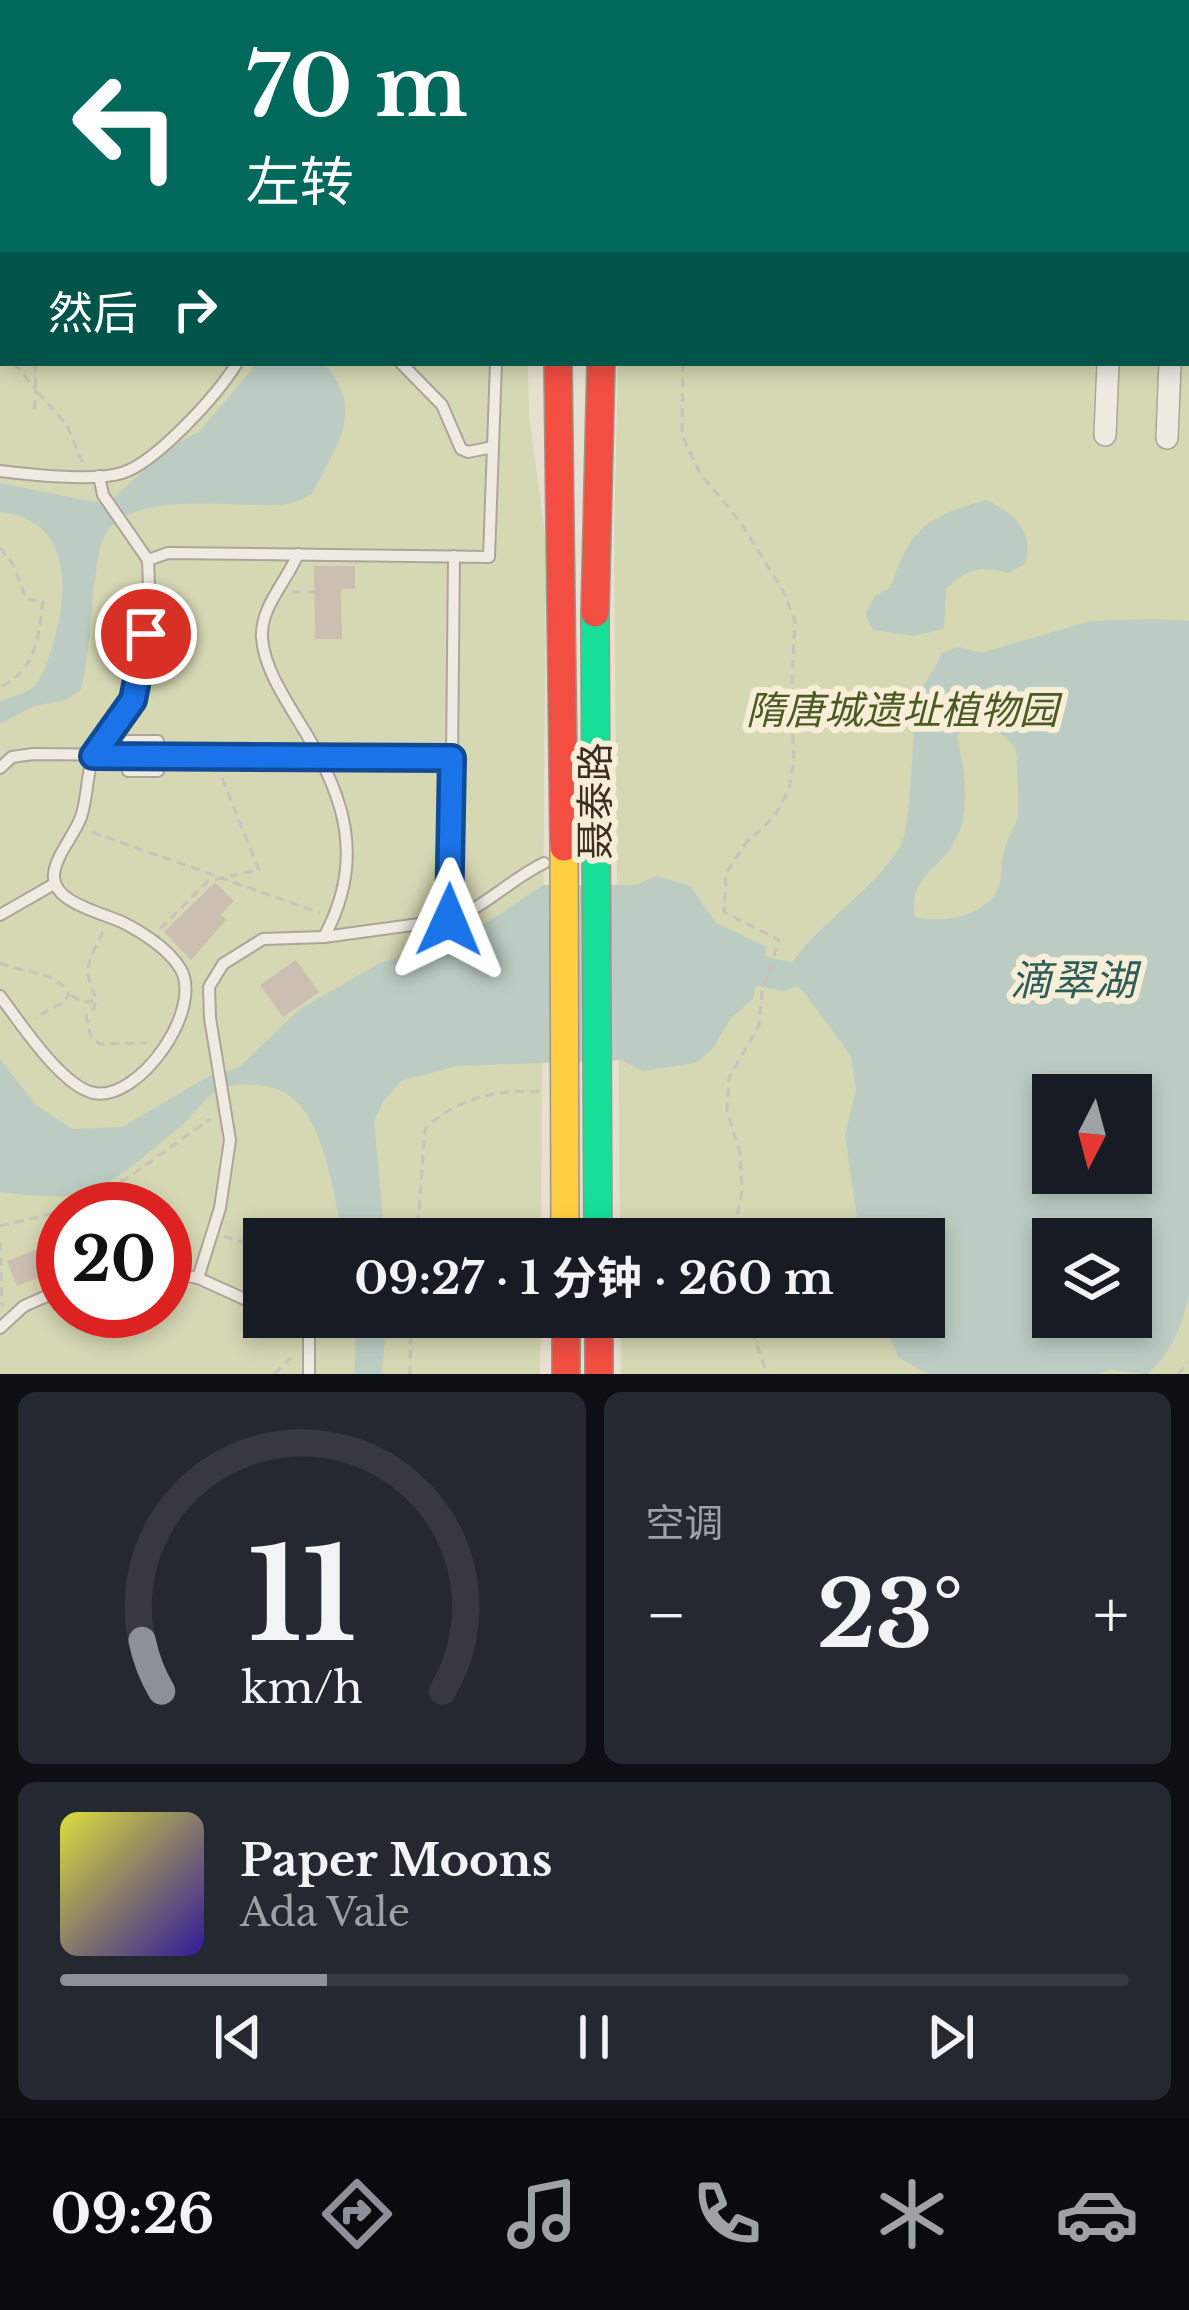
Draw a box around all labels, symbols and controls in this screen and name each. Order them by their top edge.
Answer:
text: 70 m [246,35,468,139]
icon: left [48,48,204,204]
text: 左转 [246,149,354,216]
icon: right [162,276,228,342]
text: 然后 [48,285,138,341]
pin [95,583,197,685]
icon: arrive [113,601,179,667]
park label: 隋唐城遗址植物园 [746,686,1063,735]
street label: 聂泰路 [571,742,620,860]
position arrow [386,857,512,983]
water label: 滴翠湖 [1010,954,1142,1006]
north arrow [1032,1074,1152,1194]
map controls [1032,1074,1152,1338]
speed limit sign: 20 [36,1182,192,1338]
button: layers [1032,1218,1152,1338]
text: 09:27 · 1 分钟 · 260 m [354,1250,834,1306]
text: 空调 [646,1499,724,1548]
text: 11 [247,1519,356,1674]
text: 23° [817,1560,963,1671]
text: − [646,1574,687,1656]
text: + [1093,1574,1129,1656]
text: km/h [241,1661,363,1715]
text: Paper Moons [240,1832,552,1888]
text: Ada Vale [240,1888,410,1937]
icon: previous [205,2004,271,2070]
icon: pause [561,2004,627,2070]
icon: next [918,2004,984,2070]
icon: directions [315,2172,399,2256]
icon: music [500,2172,584,2256]
icon: phone [685,2172,769,2256]
icon: climate [870,2172,954,2256]
icon: car [1055,2172,1139,2256]
text: 09:26 [50,2181,214,2248]

